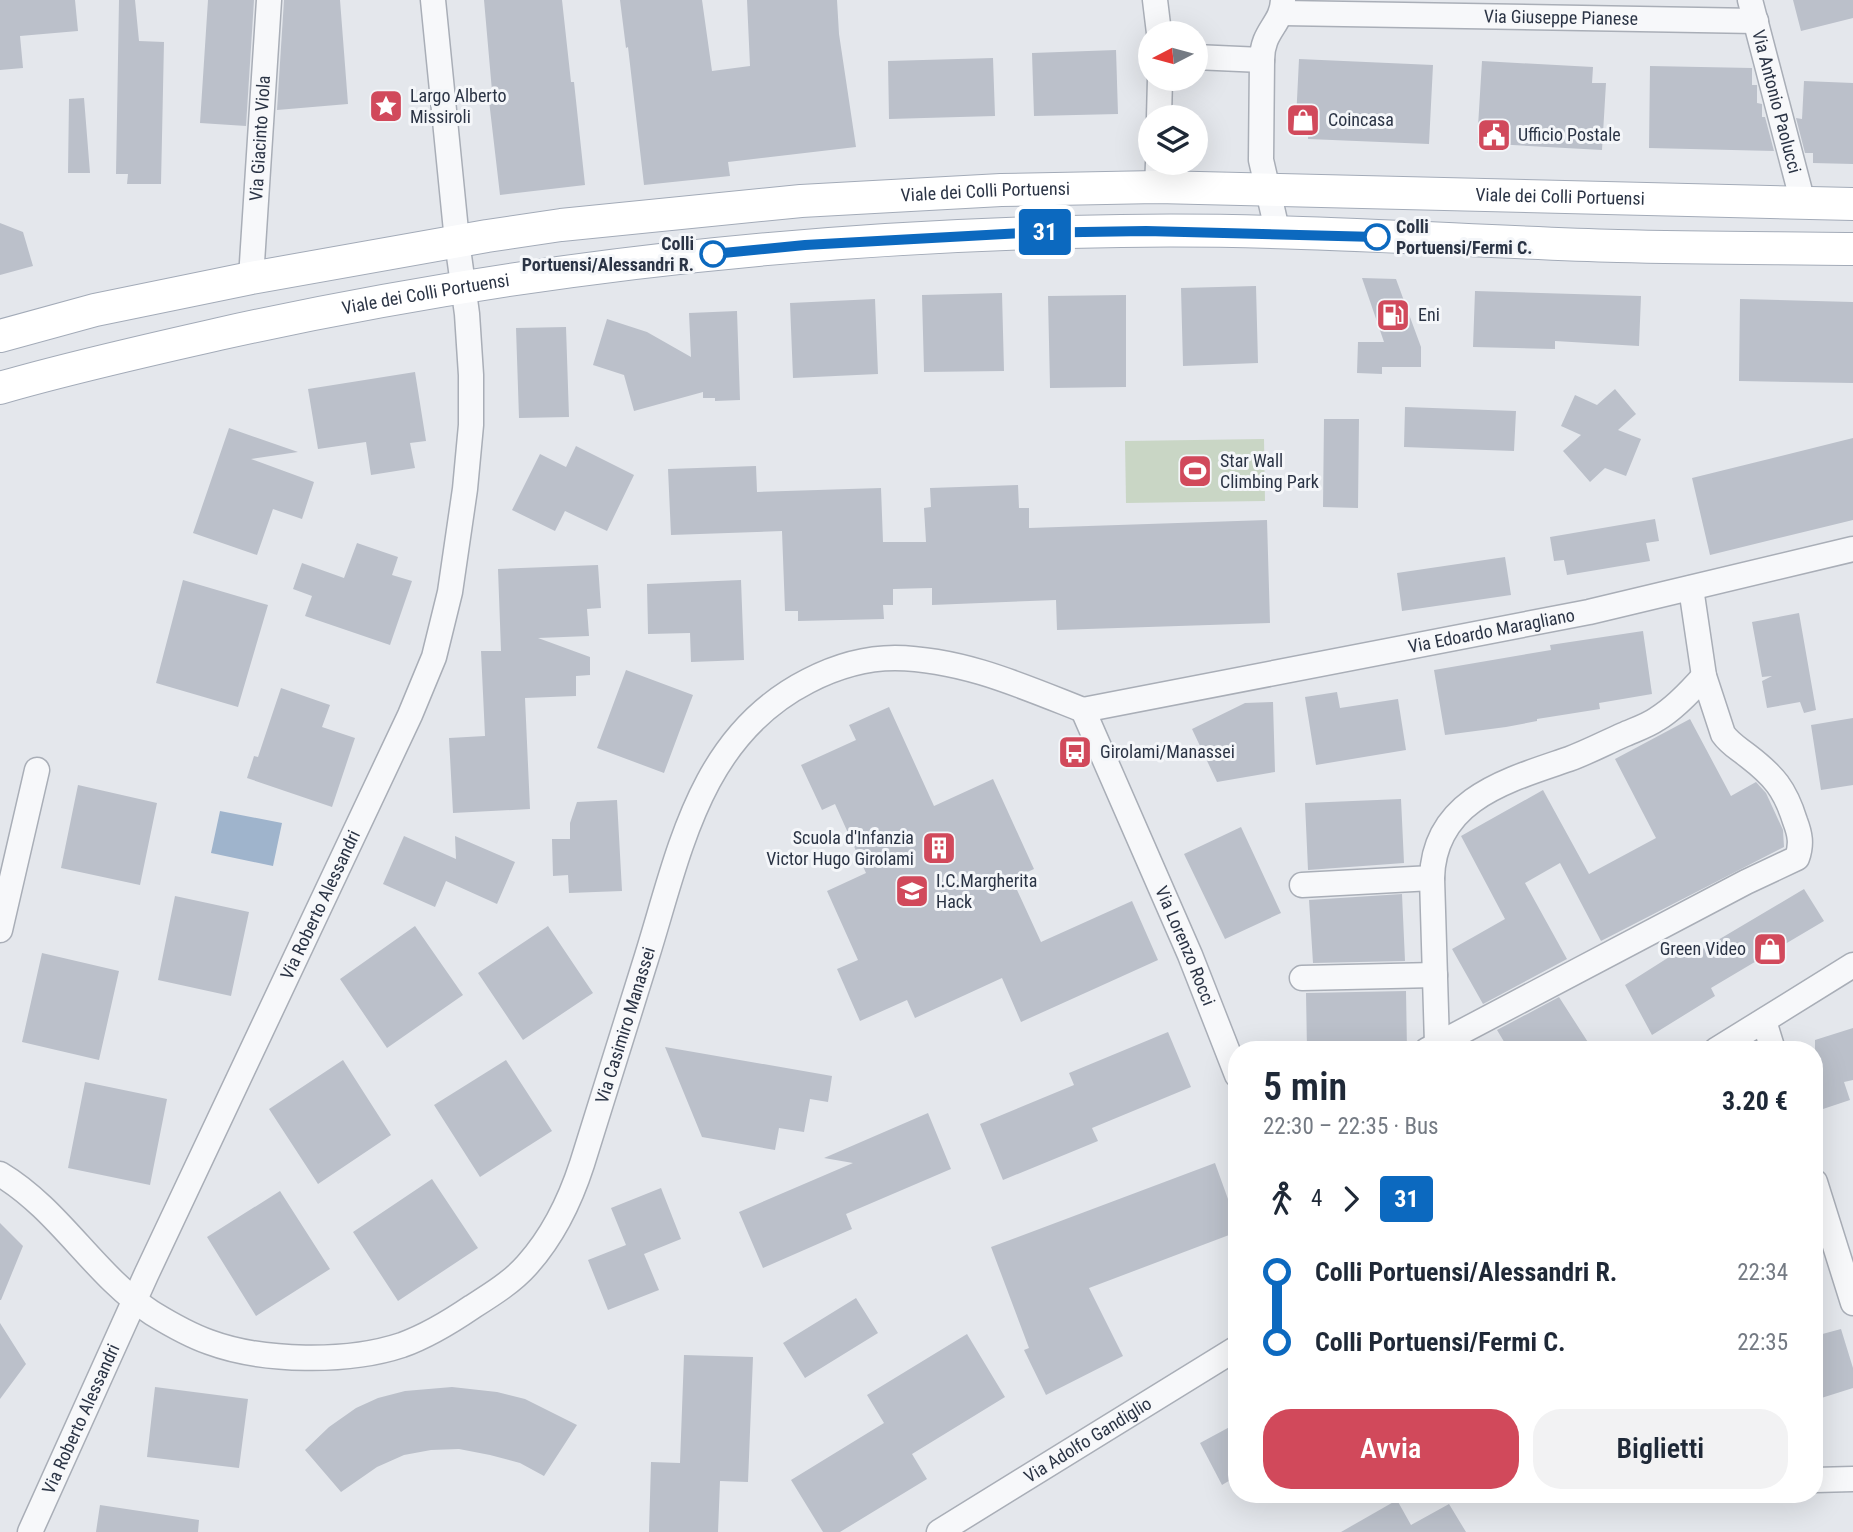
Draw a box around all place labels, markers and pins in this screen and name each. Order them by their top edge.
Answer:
place label: Largo Alberto Missiroli [410,85,506,127]
place icon: Largo Alberto Missiroli [367,87,405,125]
shop icon: Coincasa [1284,101,1322,139]
place label: Coincasa [1328,109,1394,130]
public building icon: Ufficio Postale [1475,116,1513,154]
place label: Ufficio Postale [1518,124,1621,145]
place label: Colli Portuensi/Fermi C. [1396,216,1532,258]
marker: Colli Portuensi/Fermi C. [1364,224,1390,250]
place label: Colli Portuensi/Alessandri R. [522,233,694,275]
marker: Colli Portuensi/Alessandri R. [700,241,726,267]
fuel station icon: Eni [1374,296,1412,334]
place label: Eni [1418,304,1440,325]
place label: Star Wall Climbing Park [1220,450,1319,492]
sports icon: Star Wall Climbing Park [1176,452,1214,490]
bus stop icon: Girolami/Manassei [1056,733,1094,771]
place label: Girolami/Manassei [1100,741,1235,762]
place label: Scuola d'Infanzia Victor Hugo Girolami [766,827,914,869]
building icon: Scuola d'Infanzia Victor Hugo Girolami [920,829,958,867]
place label: I.C.Margherita Hack [936,870,1037,912]
school or university icon: I.C.Margherita Hack [893,872,931,910]
shop icon: Green Video [1751,930,1789,968]
place label: Green Video [1660,938,1746,959]

